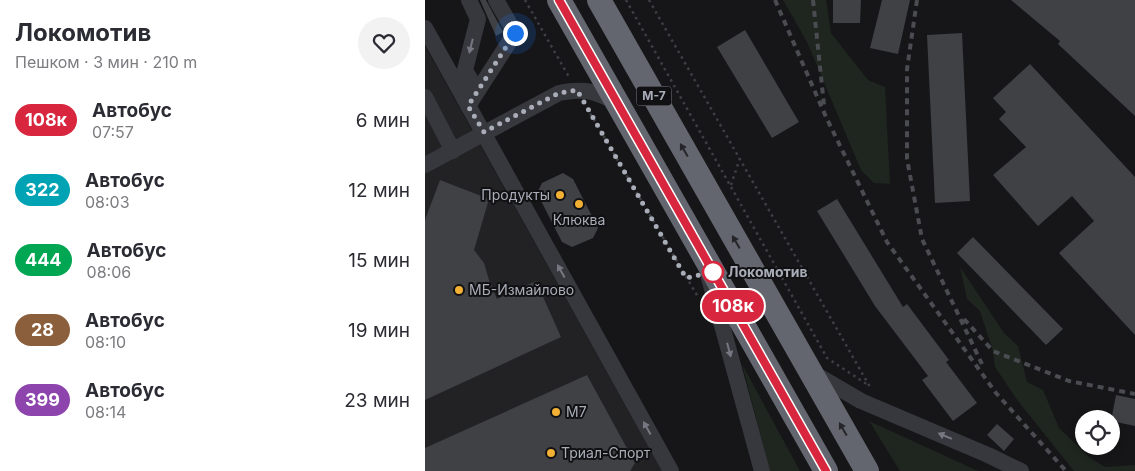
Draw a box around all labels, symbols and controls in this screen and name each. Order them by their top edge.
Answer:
button: heart [358,17,410,69]
text: Локомотив [15,18,151,47]
your location [503,21,528,46]
one-way arrow [467,38,475,53]
text: Пешком · 3 мин · 210 m [15,52,197,72]
road number: М-7 [637,86,671,105]
text: Автобус [92,99,172,122]
text: 108к [25,109,67,130]
text: 6 мин [356,109,410,132]
text: 07:57 [92,122,134,142]
one-way arrow [680,143,689,156]
text: Автобус [85,169,165,192]
text: 322 [25,179,60,200]
text: 12 мин [348,179,410,202]
place label: Продукты [481,186,550,203]
marker: Продукты [554,189,566,201]
text: 08:03 [85,192,130,212]
marker: Клюква [573,198,585,210]
place label: Клюква [553,211,605,228]
one-way arrow [732,235,741,248]
text: Автобус [87,239,166,262]
text: 444 [25,249,62,270]
text: 15 мин [348,249,410,272]
marker: Локомотив [702,261,724,283]
text: 08:06 [87,262,131,282]
place label: Локомотив [728,263,808,280]
one-way arrow [556,264,565,277]
place label: МБ-Измайлово [469,281,574,298]
marker: МБ-Измайлово [453,284,465,296]
line badge: 108к [698,290,768,322]
text: 108к [712,295,754,316]
text: Автобус [85,309,165,332]
text: 28 [31,319,54,340]
text: 19 мин [348,319,410,342]
text: 08:10 [85,332,126,352]
one-way arrow [725,342,733,357]
text: Автобус [85,379,165,402]
text: 399 [25,389,60,410]
text: 23 мин [344,389,410,412]
text: 08:14 [85,402,126,422]
place label: М7 [566,403,587,420]
marker: М7 [550,406,562,418]
map controls [1075,410,1120,455]
button: locate [1075,410,1120,455]
one-way arrow [839,421,847,436]
one-way arrow [643,422,652,435]
one-way arrow [937,432,952,440]
place label: Триал-Спорт [561,444,651,461]
marker: Триал-Спорт [545,447,557,459]

